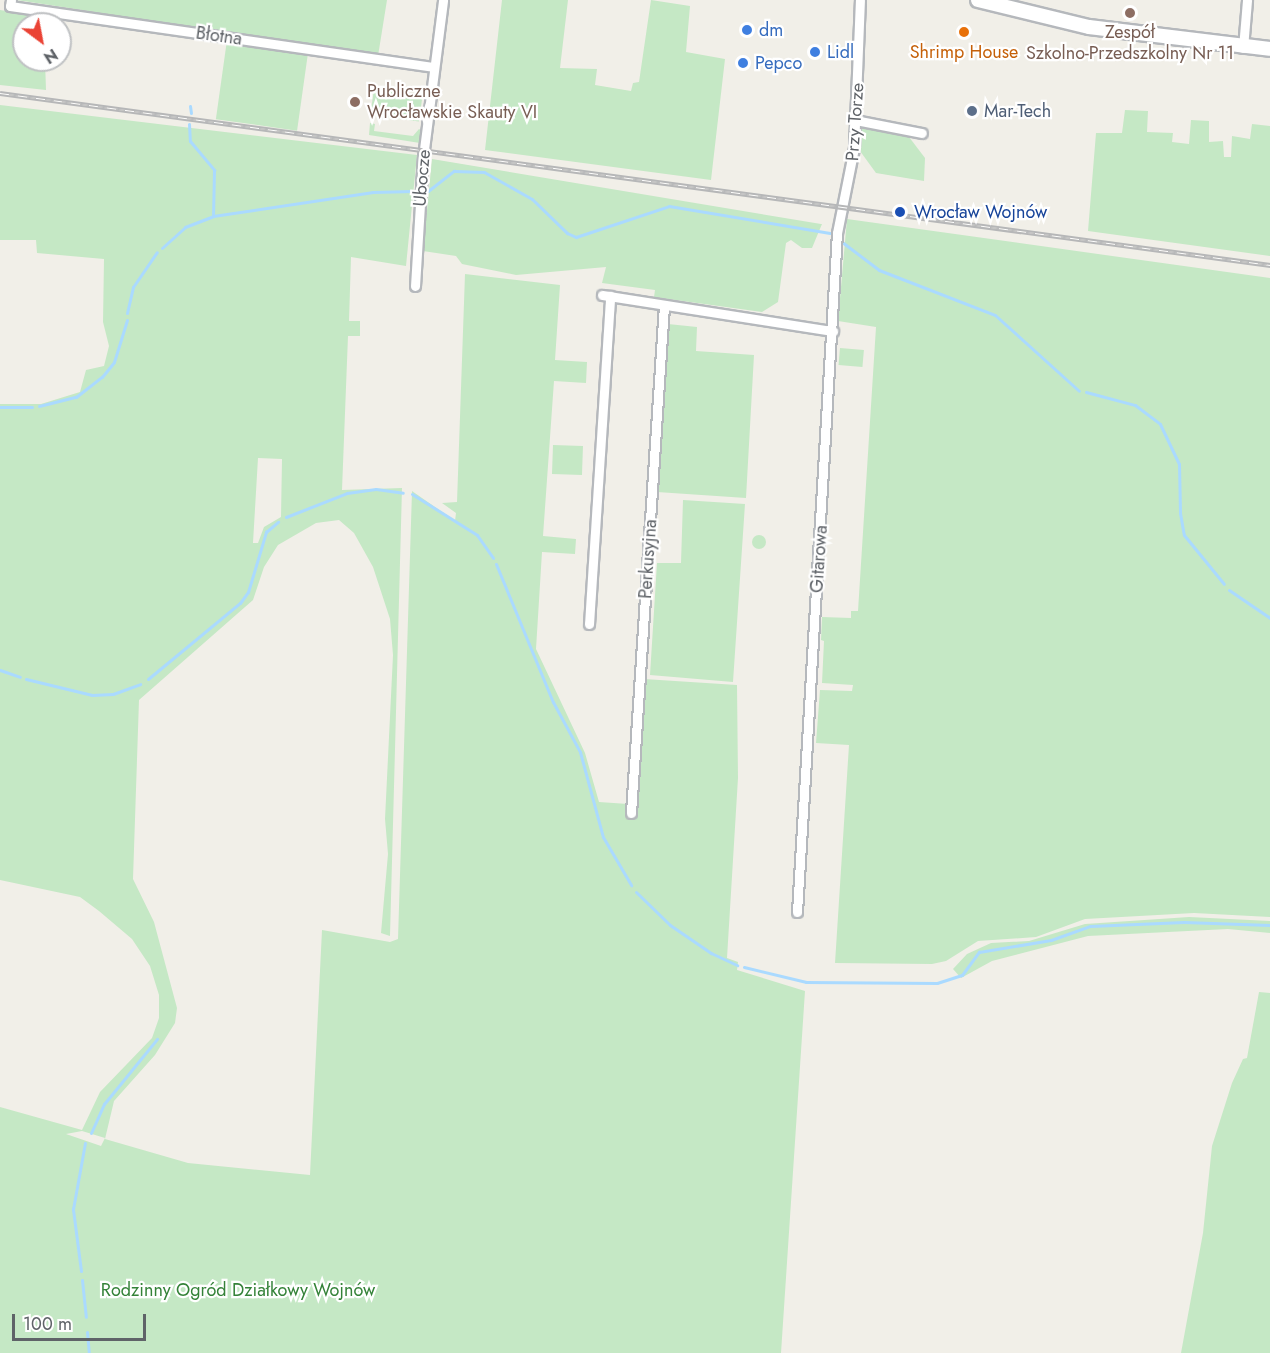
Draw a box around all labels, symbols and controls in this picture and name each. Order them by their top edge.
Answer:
marker: Zespół Szkolno-Przedszkolny Nr 11 [1123,6,1137,20]
north arrow [12,12,72,72]
place label: dm [759,19,783,41]
street label: Błotna [195,22,243,50]
place label: Zespół Szkolno-Przedszkolny Nr 11 [1026,22,1234,64]
marker: dm [740,23,754,37]
marker: Shrimp House [957,25,971,39]
place label: Lidl [827,41,854,63]
place label: Shrimp House [910,41,1018,63]
text: N [39,43,62,69]
marker: Lidl [808,45,822,59]
place label: Pepco [755,52,802,74]
marker: Pepco [736,56,750,70]
place label: Publiczne Wrocławskie Skauty VI [367,81,537,124]
street label: Przy Torze [841,82,869,162]
marker: Publiczne Wrocławskie Skauty VI [348,95,362,109]
place label: Mar-Tech [984,100,1051,122]
marker: Mar-Tech [965,104,979,118]
street label: Ubocze [409,149,435,207]
place label: Wrocław Wojnów [914,201,1047,223]
marker: Wrocław Wojnów [891,203,909,221]
street label: Perkusyjna [634,519,662,599]
street label: Gitarowa [806,524,832,594]
park label: Rodzinny Ogród Działkowy Wojnów [101,1279,375,1301]
scale bar [15,1302,148,1340]
text: 100 m [23,1311,72,1337]

